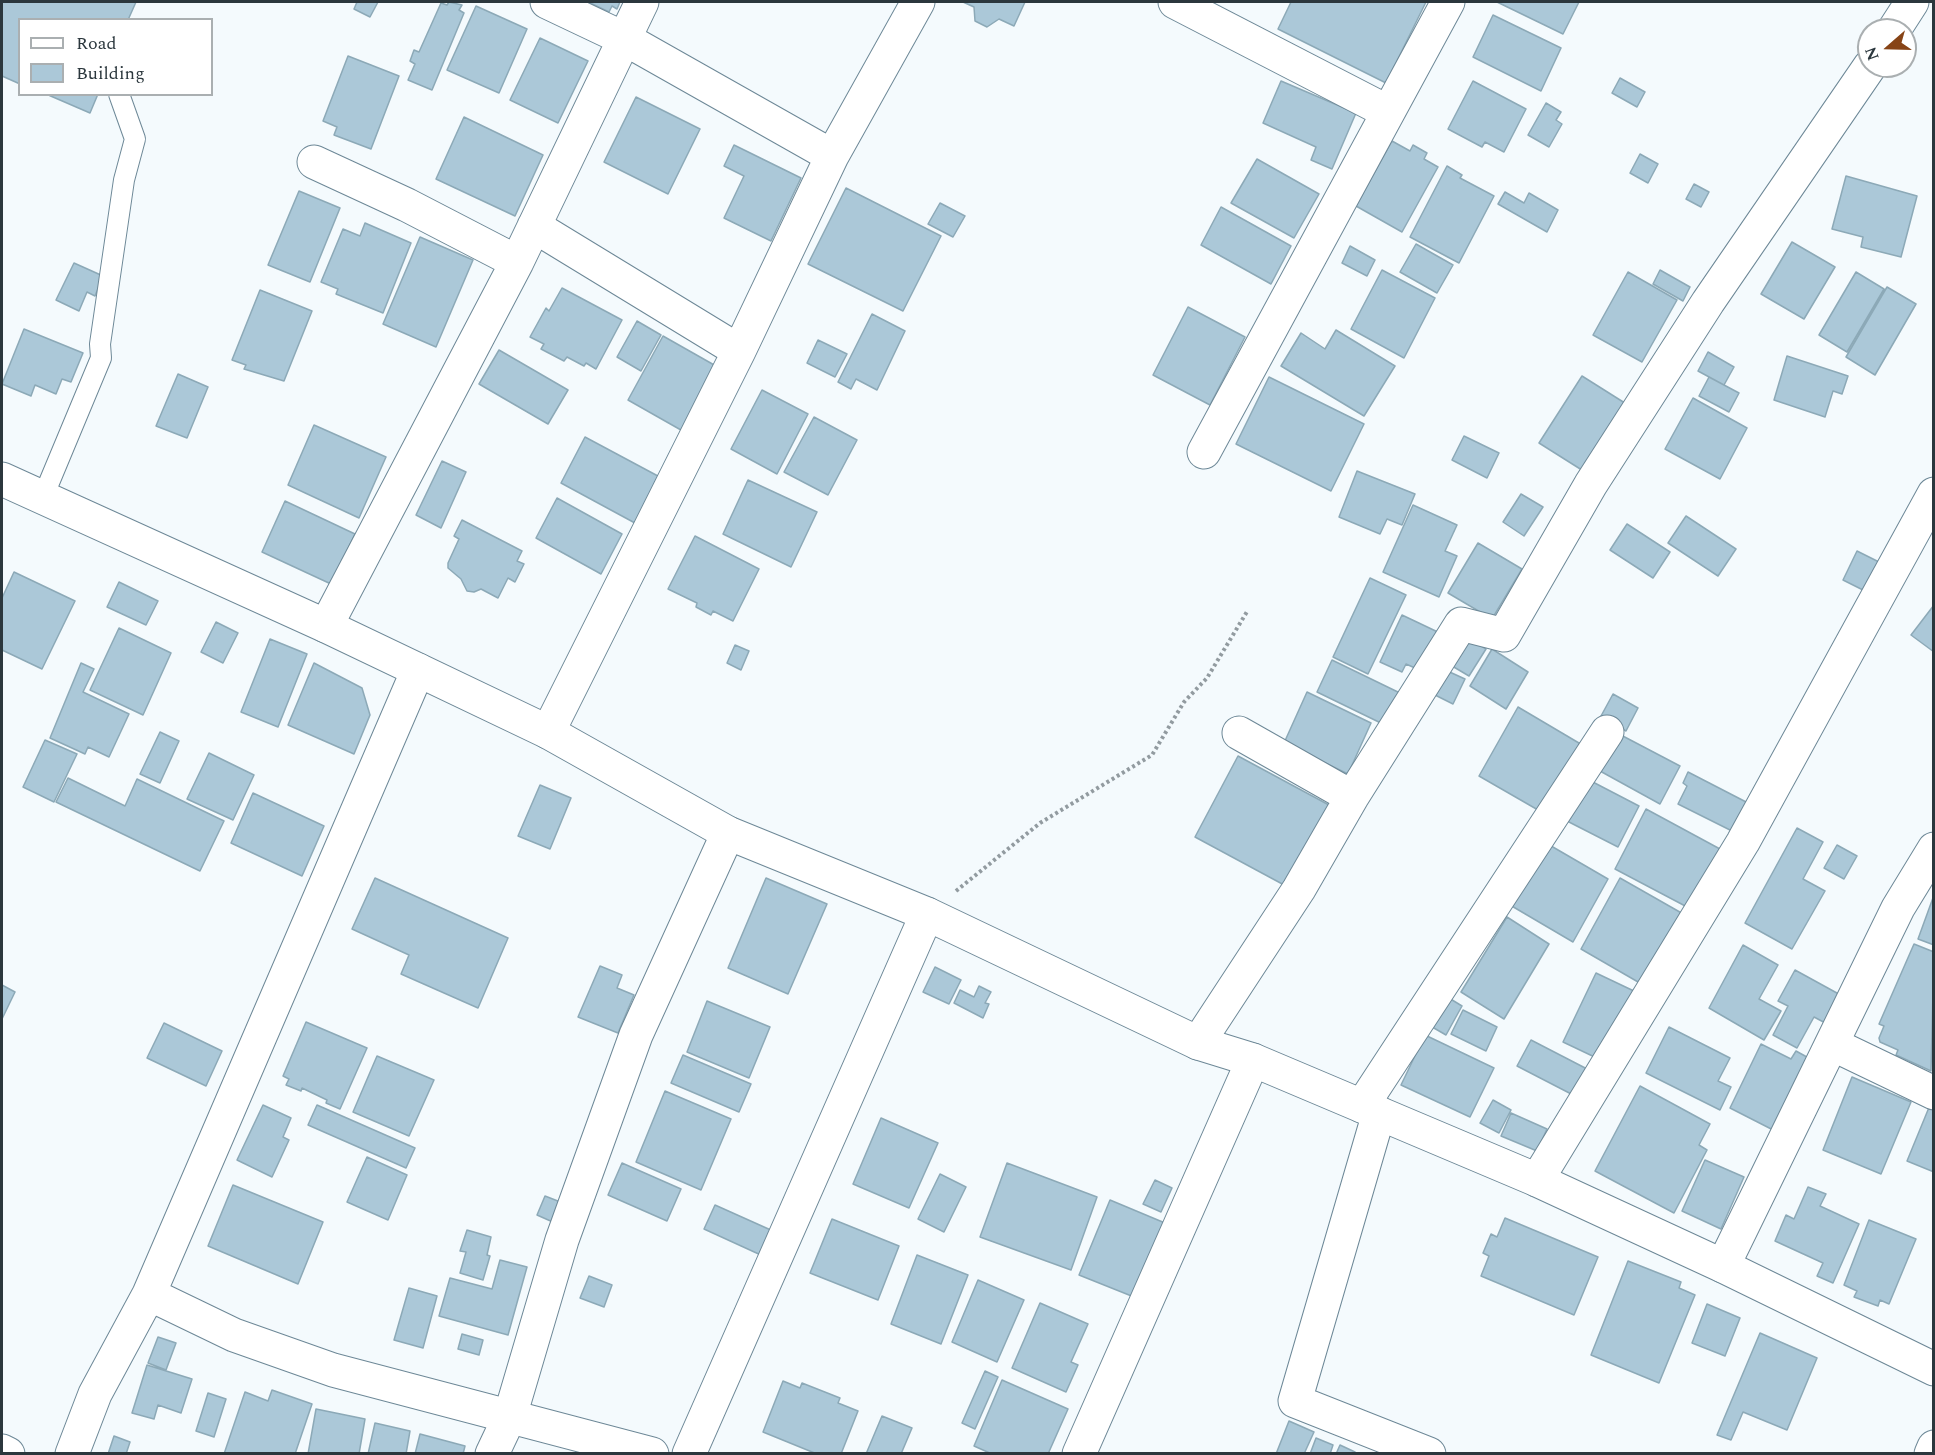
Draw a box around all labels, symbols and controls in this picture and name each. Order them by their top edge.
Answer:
legend [18,18,213,96]
north arrow [1857,18,1917,78]
text: Road [76,30,117,57]
text: N [1858,43,1885,64]
text: Building [76,60,145,87]

